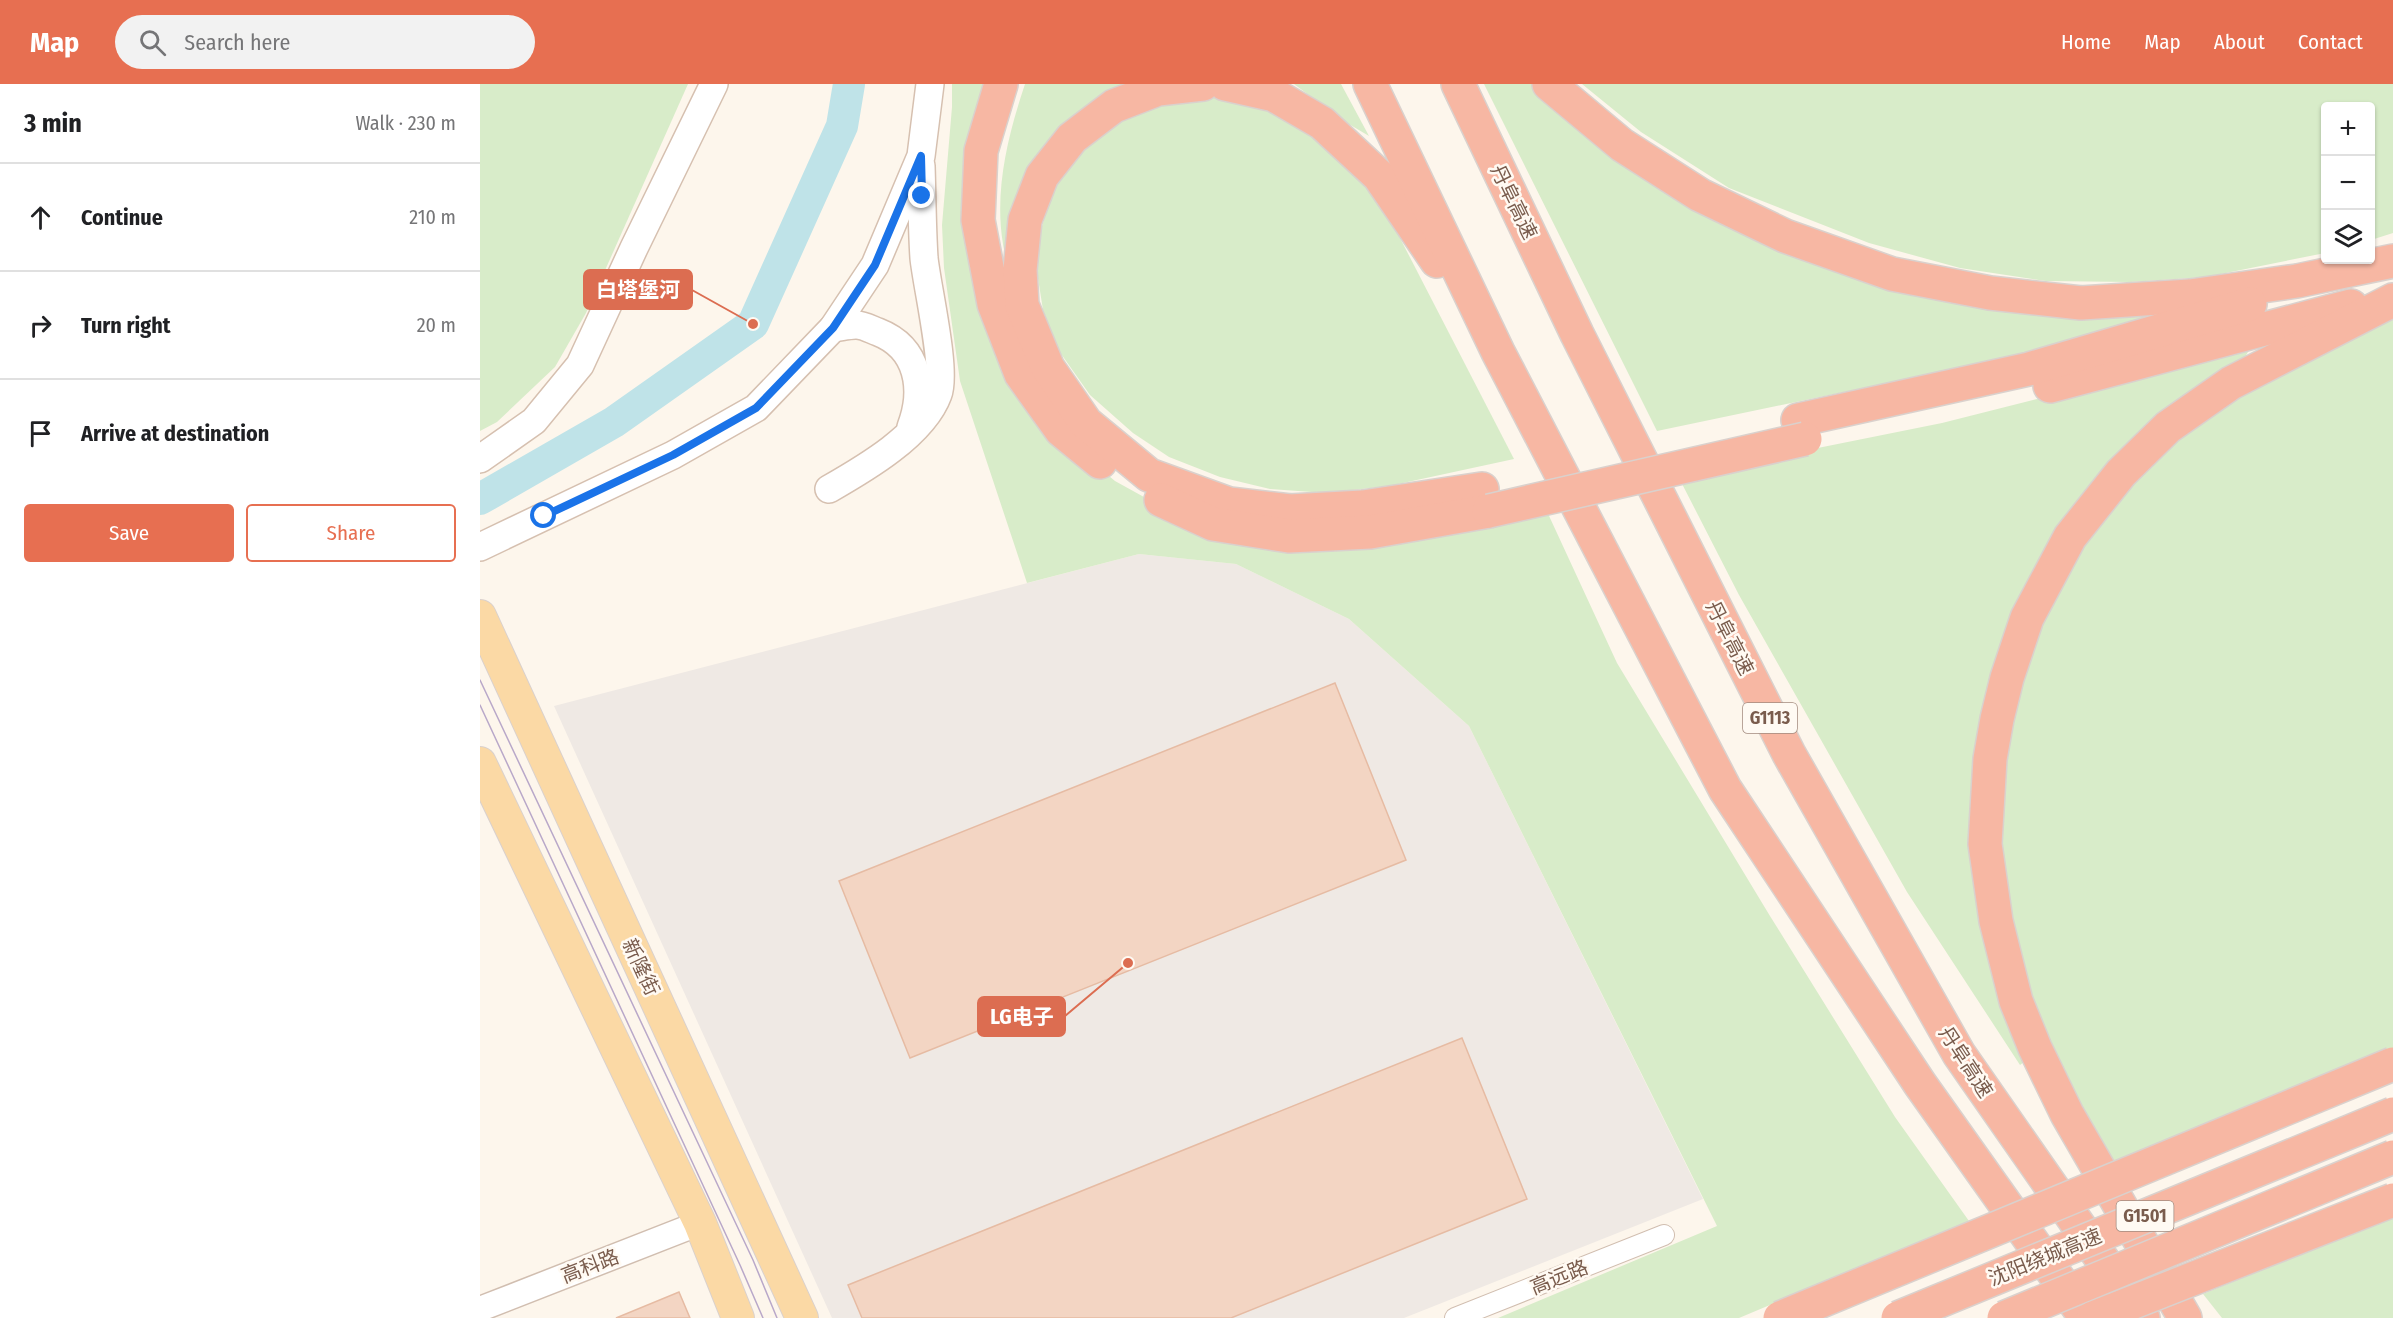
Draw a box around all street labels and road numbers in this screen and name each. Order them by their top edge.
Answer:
street label: 丹阜高速 [1486,161,1542,243]
street label: 丹阜高速 [1701,597,1759,679]
road number: G1113 [1743,703,1797,733]
street label: 新隆街 [617,935,665,999]
street label: 丹阜高速 [1934,1022,1998,1102]
road number: G1501 [2116,1201,2174,1231]
street label: 沈阳绕城高速 [1985,1223,2105,1291]
street label: 高科路 [558,1244,622,1288]
street label: 高远路 [1527,1255,1591,1299]

